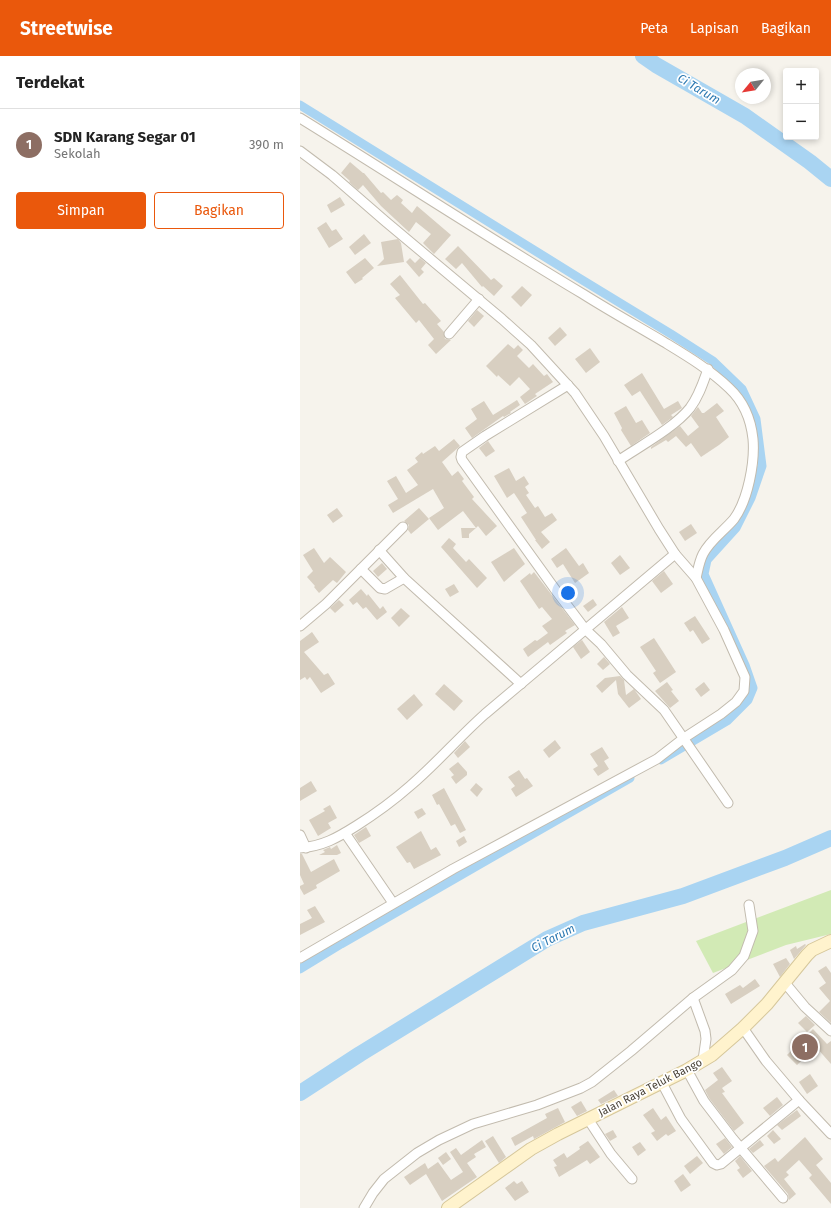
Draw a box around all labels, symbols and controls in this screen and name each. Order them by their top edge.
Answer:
text: Streetwise [20,17,113,40]
text: Peta [640,20,668,37]
text: Lapisan [690,20,739,37]
text: Bagikan [761,20,811,37]
north arrow [735,68,771,104]
map controls [783,68,819,140]
button: + [783,68,819,104]
water label: Ci Tarum [675,71,723,107]
text: Terdekat [16,72,85,93]
button: − [783,104,819,140]
text: SDN Karang Segar 01 [54,128,196,146]
text: 1 [26,137,32,152]
text: 390 m [249,137,284,152]
text: Sekolah [54,146,101,161]
button: Simpan [16,192,146,229]
button: Bagikan [154,192,284,229]
your location [558,583,578,603]
water label: Ci Tarum [529,921,577,955]
pin: 1 [792,1032,818,1062]
street label: Jalan Raya Teluk Bango [596,1056,704,1119]

